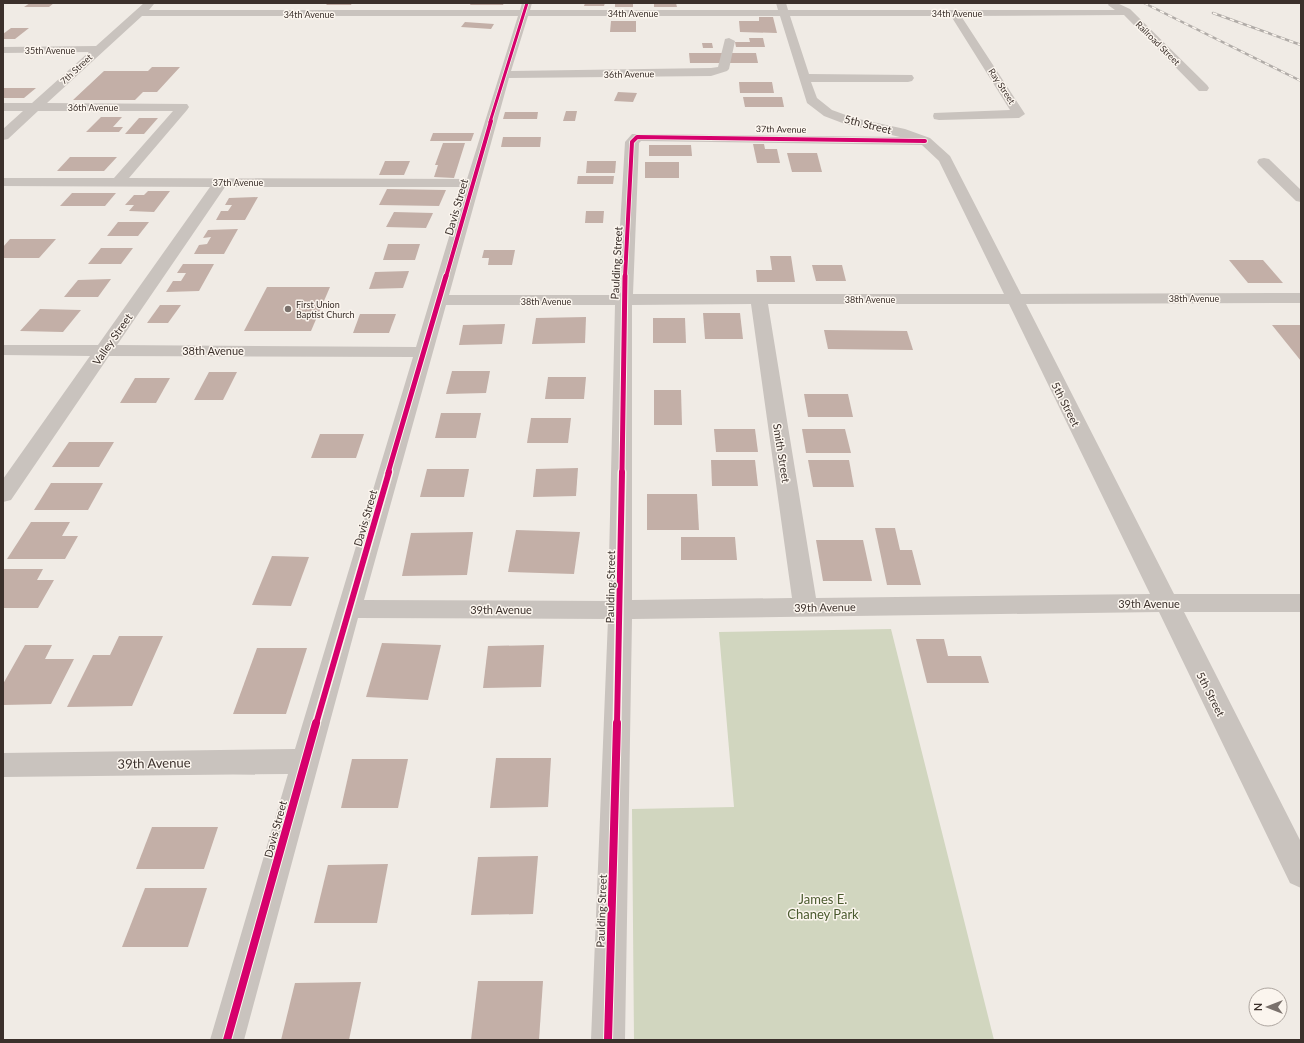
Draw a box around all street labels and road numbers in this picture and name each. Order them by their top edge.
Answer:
street label: 34th Avenue [608,8,658,19]
street label: 34th Avenue [932,8,982,19]
street label: 34th Avenue [284,9,334,20]
street label: Railroad Street [1134,19,1183,68]
street label: 35th Avenue [25,45,75,56]
street label: 7th Street [58,51,95,86]
street label: Ray Street [986,66,1018,107]
street label: 36th Avenue [604,68,655,80]
street label: 36th Avenue [68,102,118,113]
street label: 5th Street [843,112,893,136]
street label: 37th Avenue [756,123,807,135]
street label: 37th Avenue [213,177,263,188]
street label: Davis Street [442,177,470,237]
street label: Paulding Street [608,226,624,300]
street label: 38th Avenue [1169,293,1219,304]
street label: 38th Avenue [845,294,895,305]
street label: 38th Avenue [521,296,571,307]
street label: Valley Street [89,311,135,367]
street label: 38th Avenue [182,344,244,357]
street label: 5th Street [1049,380,1083,428]
street label: Smith Street [771,423,793,483]
street label: Davis Street [351,488,379,548]
street label: Paulding Street [603,550,617,624]
street label: 39th Avenue [1118,597,1180,610]
street label: 39th Avenue [794,600,856,614]
street label: 39th Avenue [470,603,532,616]
street label: 5th Street [1194,670,1228,718]
street label: 39th Avenue [117,754,191,772]
street label: Davis Street [261,799,289,859]
street label: Paulding Street [593,874,609,948]

